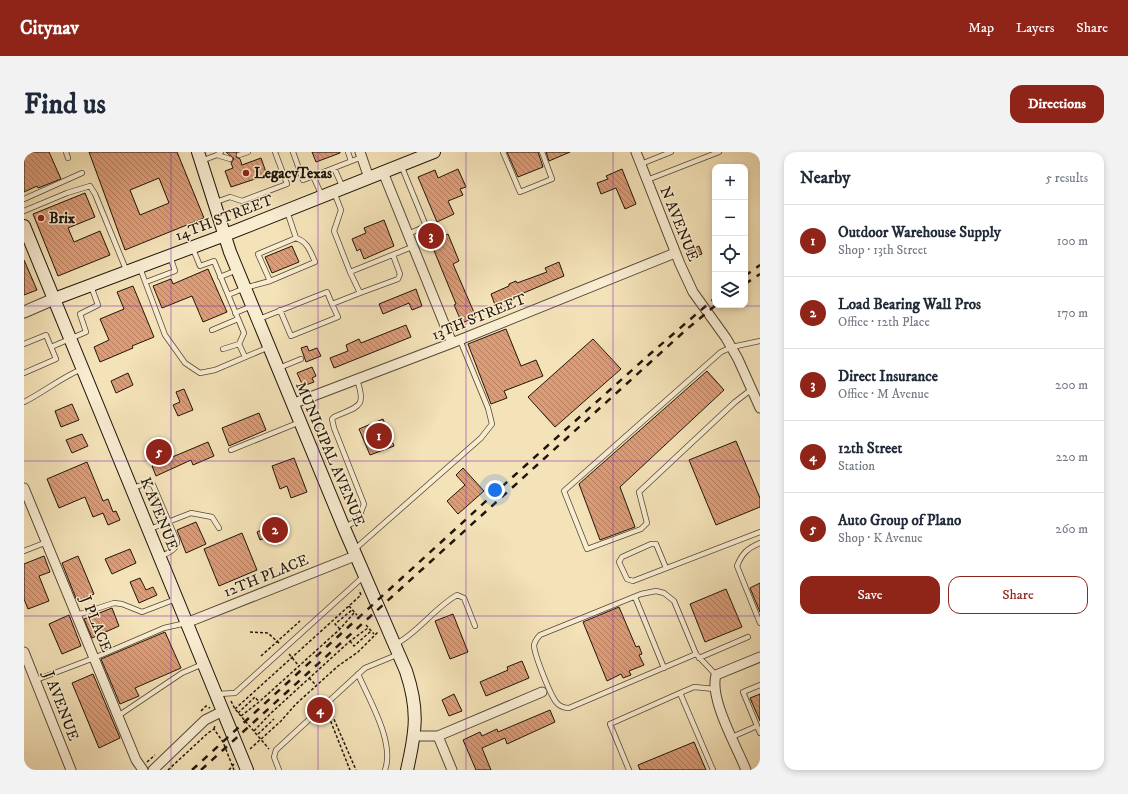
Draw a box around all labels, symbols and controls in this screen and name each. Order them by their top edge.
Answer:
text: Citynav [20,17,79,40]
text: Map [968,19,994,37]
text: Layers [1016,19,1054,37]
text: Share [1076,19,1108,37]
button: Directions [1010,85,1104,123]
text: Find us [24,87,106,122]
place label: LegacyTexas [254,164,332,183]
map controls [712,164,748,308]
button: + [712,164,748,200]
text: Nearby [800,167,850,189]
marker: LegacyTexas [241,168,251,178]
text: 5 results [1046,170,1088,186]
street label: N AVENUE [655,184,703,265]
street label: 14TH STREET [172,190,276,245]
button: − [712,200,748,236]
place label: Brix [49,209,76,228]
marker: Brix [36,213,46,223]
pin: 3 [418,221,444,251]
text: Outdoor Warehouse Supply [838,223,1001,242]
text: 1 [811,233,815,249]
text: 100 m [1057,233,1088,249]
button: locate [712,236,748,272]
text: Shop · 13th Street [838,242,927,258]
button: layers [712,272,748,308]
street label: 13TH STREET [429,289,530,345]
text: Load Bearing Wall Pros [838,295,981,314]
text: 2 [810,305,816,321]
text: 170 m [1057,305,1088,321]
text: Office · 12th Place [838,314,930,330]
text: Direct Insurance [838,367,938,386]
text: 3 [811,377,815,393]
text: 200 m [1055,377,1088,393]
street label: MUNICIPAL AVENUE [291,379,369,530]
text: Office · M Avenue [838,386,929,402]
pin: 1 [366,421,392,451]
pin: 5 [146,437,172,467]
text: 12th Street [838,439,902,458]
text: 4 [809,449,817,465]
text: 220 m [1056,449,1088,465]
text: Station [838,458,875,474]
street label: K AVENUE [136,474,182,554]
your location [485,480,505,500]
text: Auto Group of Plano [838,511,961,530]
pin: 2 [262,515,288,545]
text: 5 [810,521,816,537]
text: 260 m [1055,521,1088,537]
text: Shop · K Avenue [838,530,923,546]
street label: 12TH PLACE [221,550,312,602]
button: Save [800,576,940,614]
button: Share [948,576,1088,614]
street label: J PLACE [75,591,116,655]
street label: J AVENUE [38,667,83,744]
pin: 4 [307,695,333,725]

